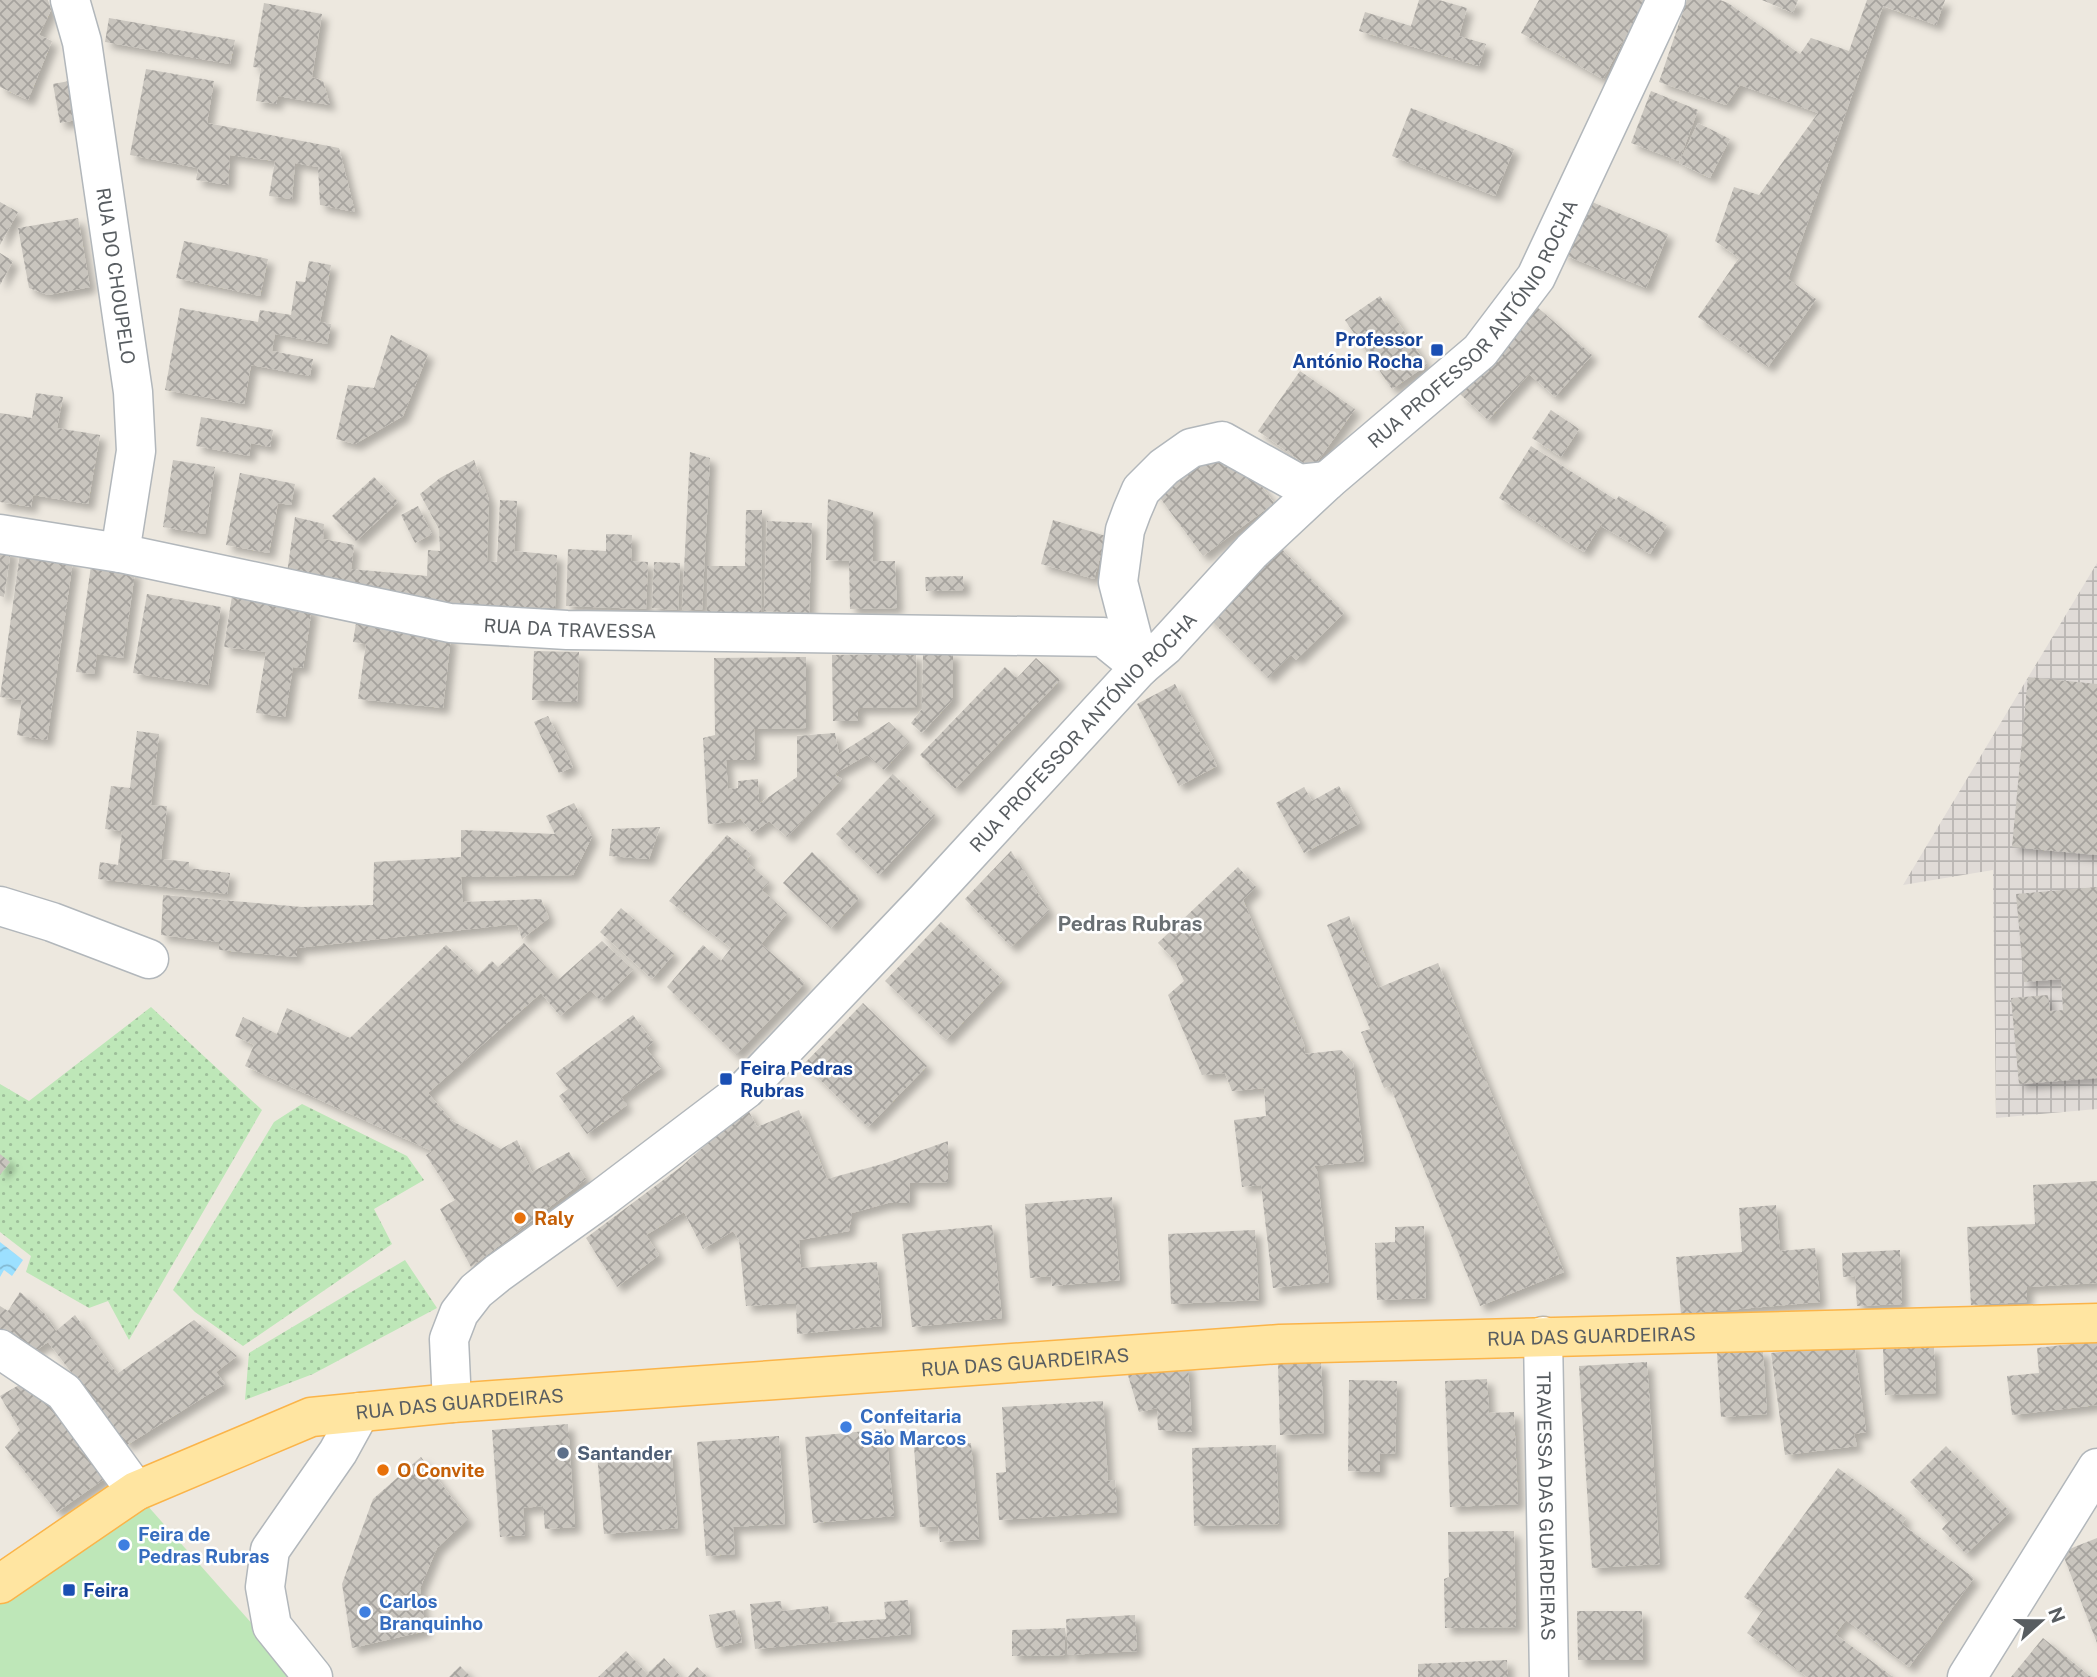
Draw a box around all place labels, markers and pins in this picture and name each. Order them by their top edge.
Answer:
place label: Professor António Rocha [1292,328,1423,372]
marker: Professor António Rocha [1429,342,1445,358]
place label: Feira Pedras Rubras [740,1057,853,1101]
marker: Feira Pedras Rubras [718,1071,734,1087]
place label: Raly [534,1207,575,1229]
marker: Raly [512,1210,528,1226]
place label: Confeitaria São Marcos [860,1405,966,1449]
marker: Confeitaria São Marcos [838,1419,854,1435]
place label: Santander [577,1442,672,1464]
marker: Santander [555,1445,571,1461]
place label: O Convite [397,1459,485,1481]
marker: O Convite [375,1462,391,1478]
place label: Feira de Pedras Rubras [138,1523,269,1567]
marker: Feira de Pedras Rubras [116,1537,132,1553]
place label: Feira [83,1579,129,1601]
marker: Feira [61,1582,77,1598]
place label: Carlos Branquinho [379,1590,483,1634]
marker: Carlos Branquinho [357,1604,373,1620]

